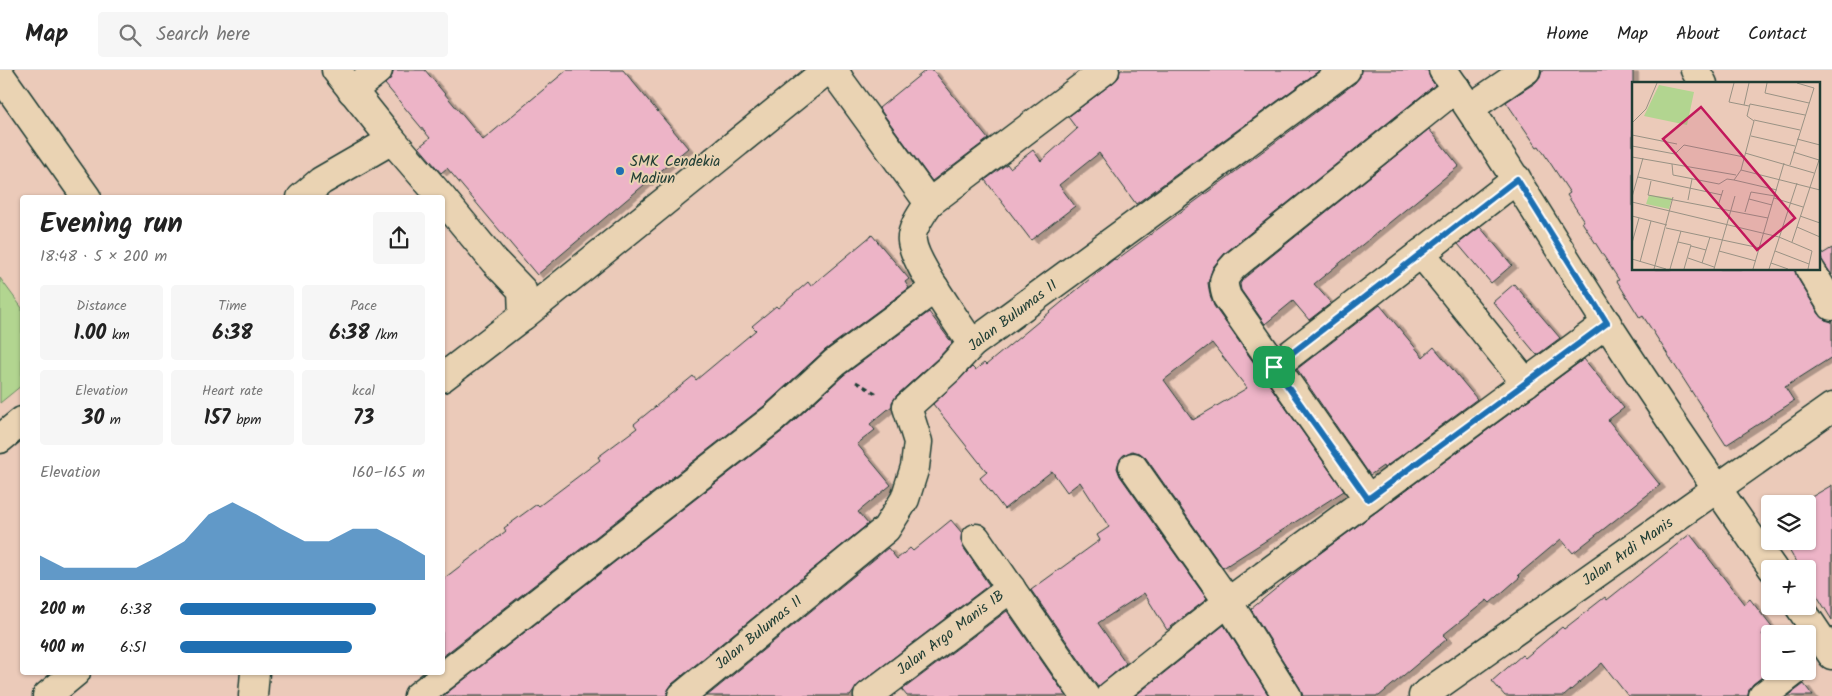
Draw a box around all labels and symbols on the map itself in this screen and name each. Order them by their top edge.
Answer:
inset map [1632,82,1820,270]
place label: SMK Cendekia Madiun [630,150,720,191]
marker: SMK Cendekia Madiun [614,165,626,177]
street label: Jalan Bulumas II [963,274,1063,358]
pin [1253,346,1295,388]
street label: Jalan Ardi Manis [1577,511,1679,592]
street label: Jalan Argo Manis IB [892,584,1010,682]
street label: Jalan Bulumas II [710,590,808,676]

